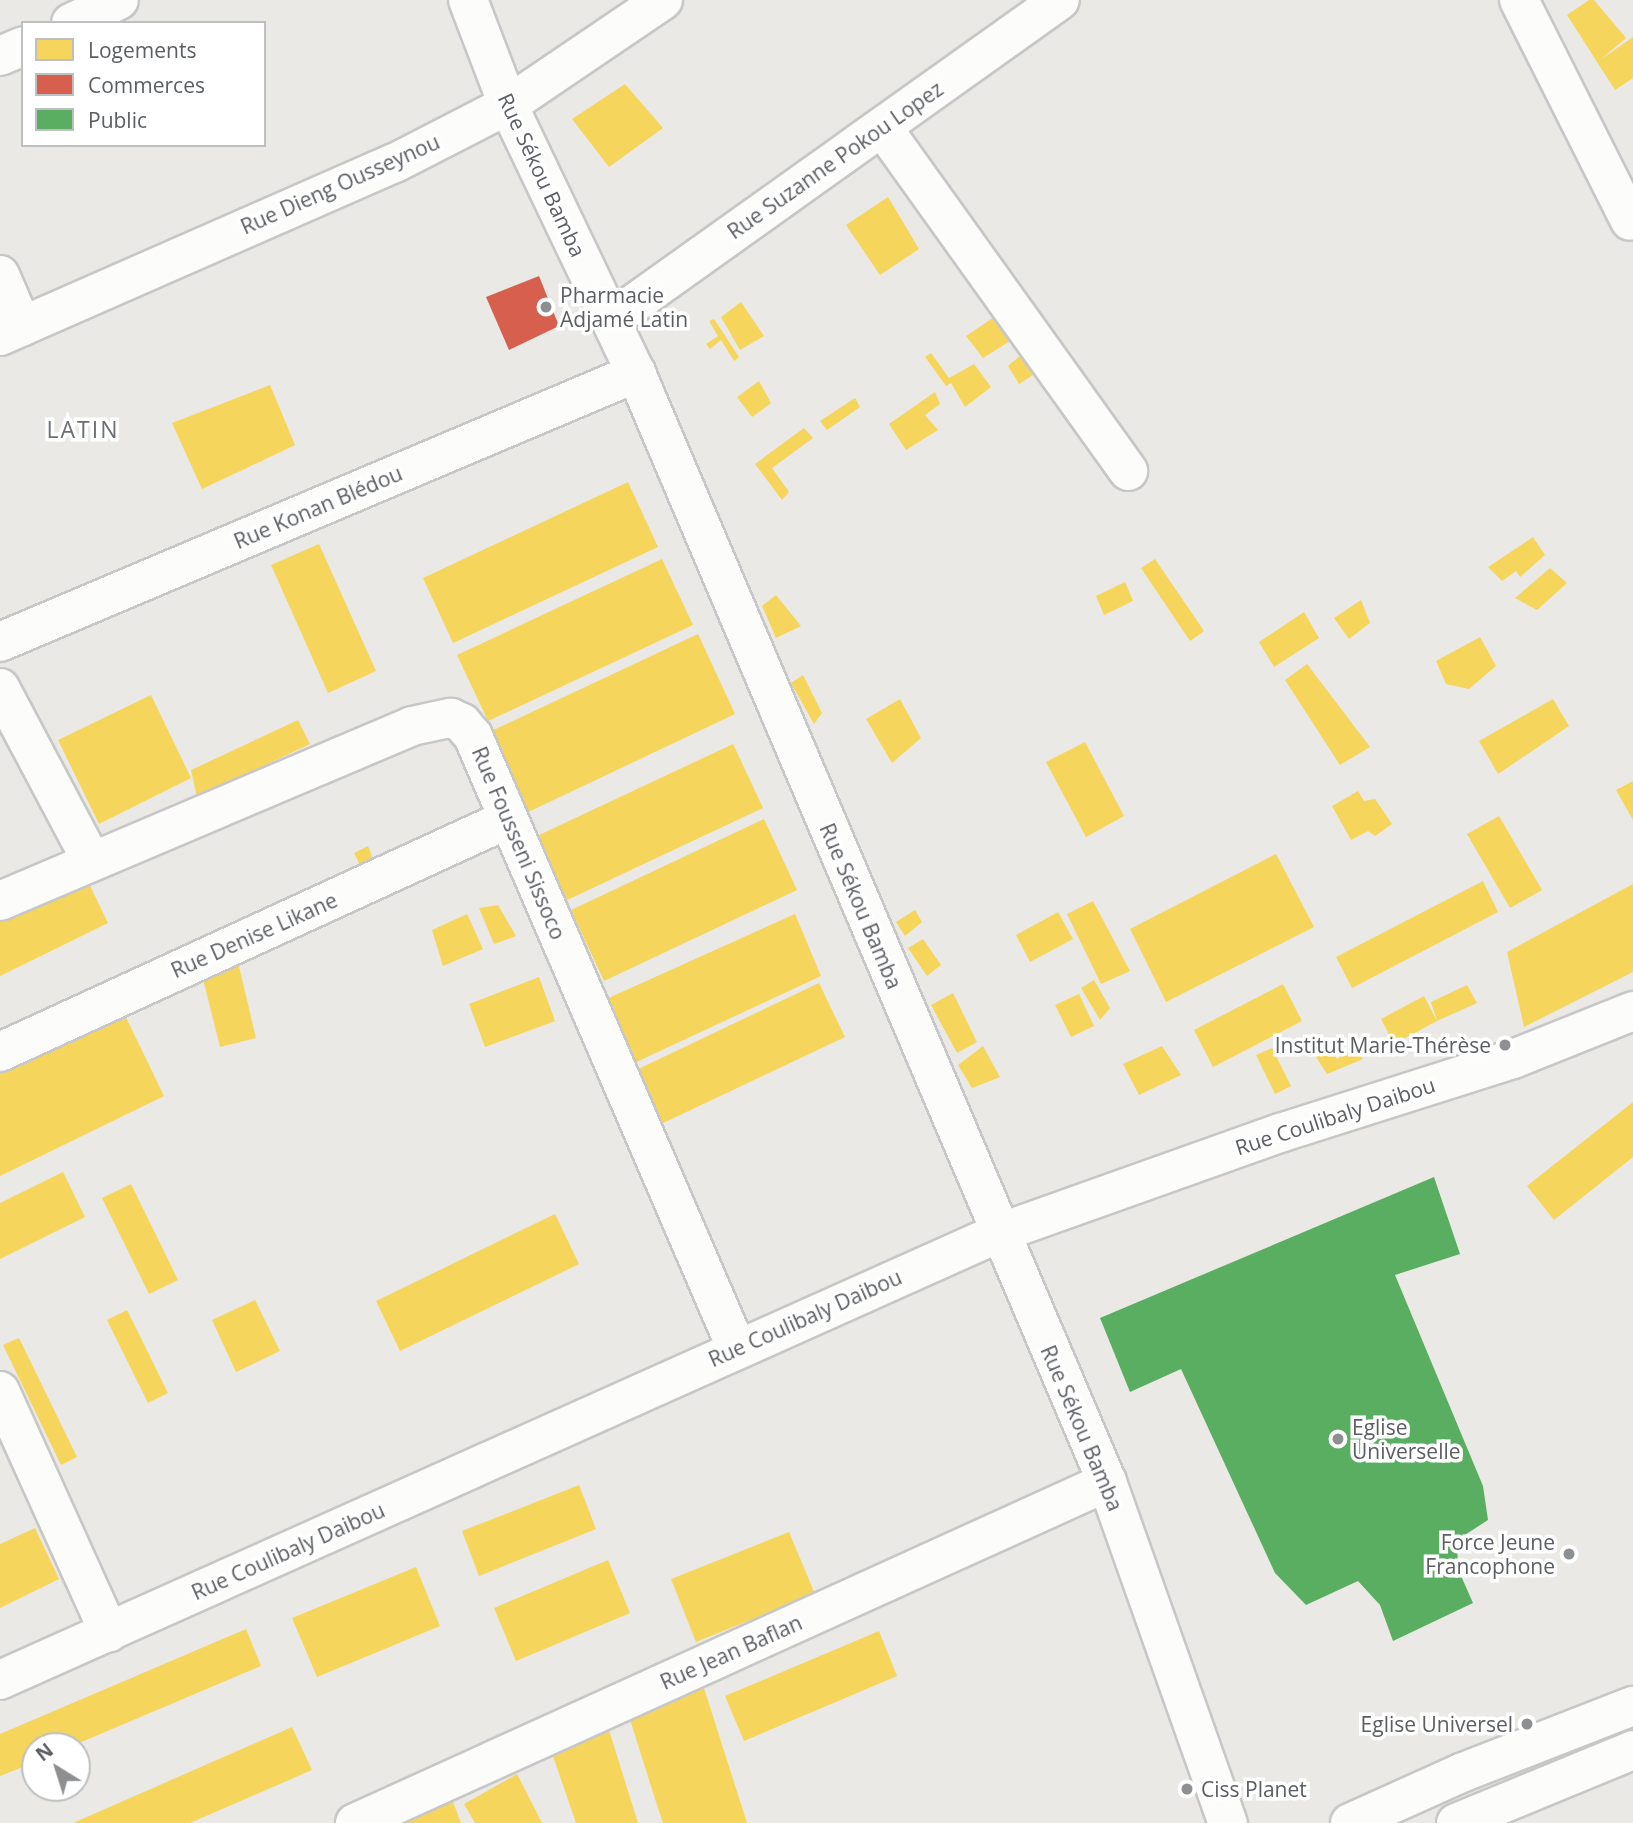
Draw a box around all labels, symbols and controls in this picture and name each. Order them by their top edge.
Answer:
legend [21,21,266,147]
text: Logements [88,36,196,64]
text: Commerces [88,71,205,99]
street label: Rue Suzanne Pokou Lopez [722,76,948,244]
street label: Rue Sékou Bamba [493,89,591,261]
text: Public [88,106,147,134]
street label: Rue Dieng Ousseynou [237,129,443,239]
place label: Pharmacie Adjamé Latin [560,282,688,332]
marker: Pharmacie Adjamé Latin [538,299,554,315]
district label: LATIN [47,415,119,443]
street label: Rue Konan Blédou [230,460,406,554]
street label: Rue Fousseni Sissoco [467,743,571,943]
street label: Rue Sékou Bamba [815,819,907,993]
street label: Rue Denise Likane [167,887,341,983]
place label: Institut Marie-Thérèse [1275,1032,1491,1058]
marker: Institut Marie-Thérèse [1497,1037,1513,1053]
street label: Rue Coulibaly Daibou [1232,1072,1438,1160]
street label: Rue Coulibaly Daibou [705,1264,905,1372]
street label: Rue Sékou Bamba [1036,1341,1128,1515]
place label: Eglise Universelle [1352,1414,1461,1464]
marker: Eglise Universelle [1330,1431,1346,1447]
street label: Rue Coulibaly Daibou [188,1497,388,1605]
place label: Force Jeune Francophone [1425,1529,1555,1579]
marker: Force Jeune Francophone [1561,1546,1577,1562]
street label: Rue Jean Baflan [656,1609,806,1695]
place label: Eglise Universel [1361,1711,1513,1737]
marker: Eglise Universel [1519,1716,1535,1732]
north arrow [21,1732,91,1802]
text: N [30,1737,58,1767]
place label: Ciss Planet [1201,1776,1307,1802]
marker: Ciss Planet [1179,1781,1195,1797]

